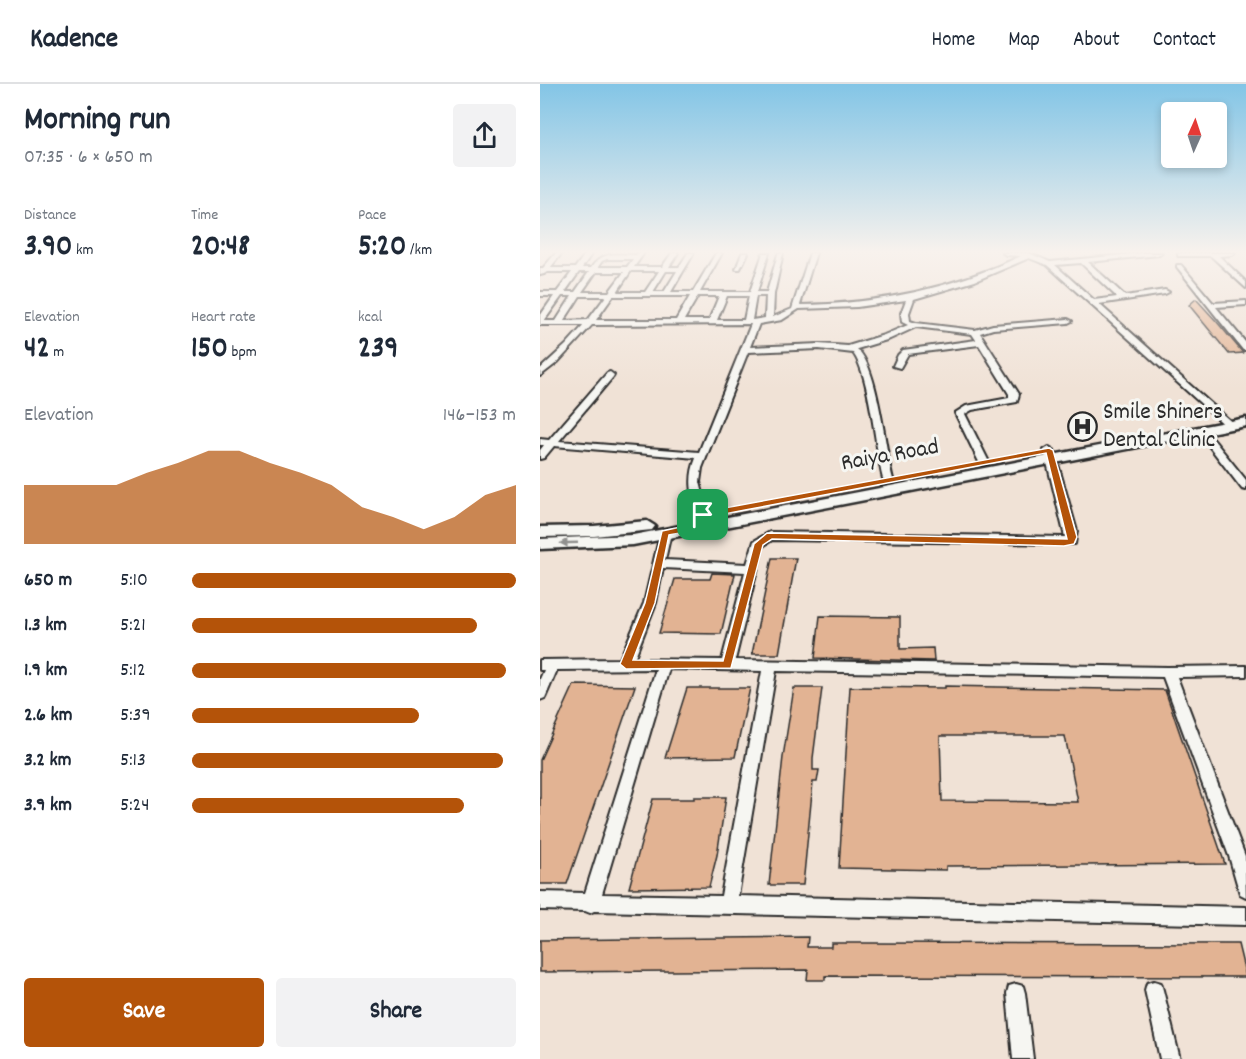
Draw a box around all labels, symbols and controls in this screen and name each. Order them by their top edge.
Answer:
text: Kadence [30,21,118,61]
text: Home [931,26,975,56]
text: Map [1008,26,1040,56]
text: About [1073,26,1120,56]
text: Contact [1153,26,1216,56]
text: Morning run [24,98,171,145]
north arrow [1161,102,1227,168]
map controls [1161,102,1227,168]
button: share [453,104,516,167]
text: 07:35 · 6 × 650 m [24,144,153,172]
text: Distance [24,204,76,227]
text: Time [191,204,218,227]
text: Pace [358,204,386,227]
text: 3.90 [24,227,72,270]
text: 20:48 [191,227,250,270]
text: 5:20 [358,227,406,270]
text: km [72,239,94,262]
text: /km [406,239,432,262]
text: Elevation [24,306,80,329]
text: Heart rate [191,306,256,329]
text: kcal [358,306,382,329]
text: 42 [24,329,50,372]
text: 150 [191,329,228,372]
text: 239 [358,329,398,372]
text: m [50,341,64,364]
text: bpm [228,341,257,364]
place label: Smile Shiners Dental Clinic [1103,396,1223,458]
text: Elevation [24,402,94,430]
text: 146–153 m [443,402,516,430]
hospital icon: Smile Shiners Dental Clinic [1066,411,1098,443]
street label: Raiya Road [838,431,942,481]
pin [677,489,728,540]
icon: arrive [686,498,719,531]
one-way arrow [559,539,578,548]
text: 650 m [24,567,72,595]
text: 5:10 [120,567,148,595]
text: 1.3 km [24,612,67,640]
text: 5:21 [120,612,146,640]
text: 1.9 km [24,657,67,685]
text: 5:12 [120,657,146,685]
text: 2.6 km [24,702,72,730]
text: 5:39 [120,702,151,730]
text: 3.2 km [24,747,71,775]
text: 5:13 [120,747,146,775]
text: 3.9 km [24,792,72,820]
text: 5:24 [120,792,150,820]
button: Save [24,978,264,1047]
button: Share [276,978,516,1047]

